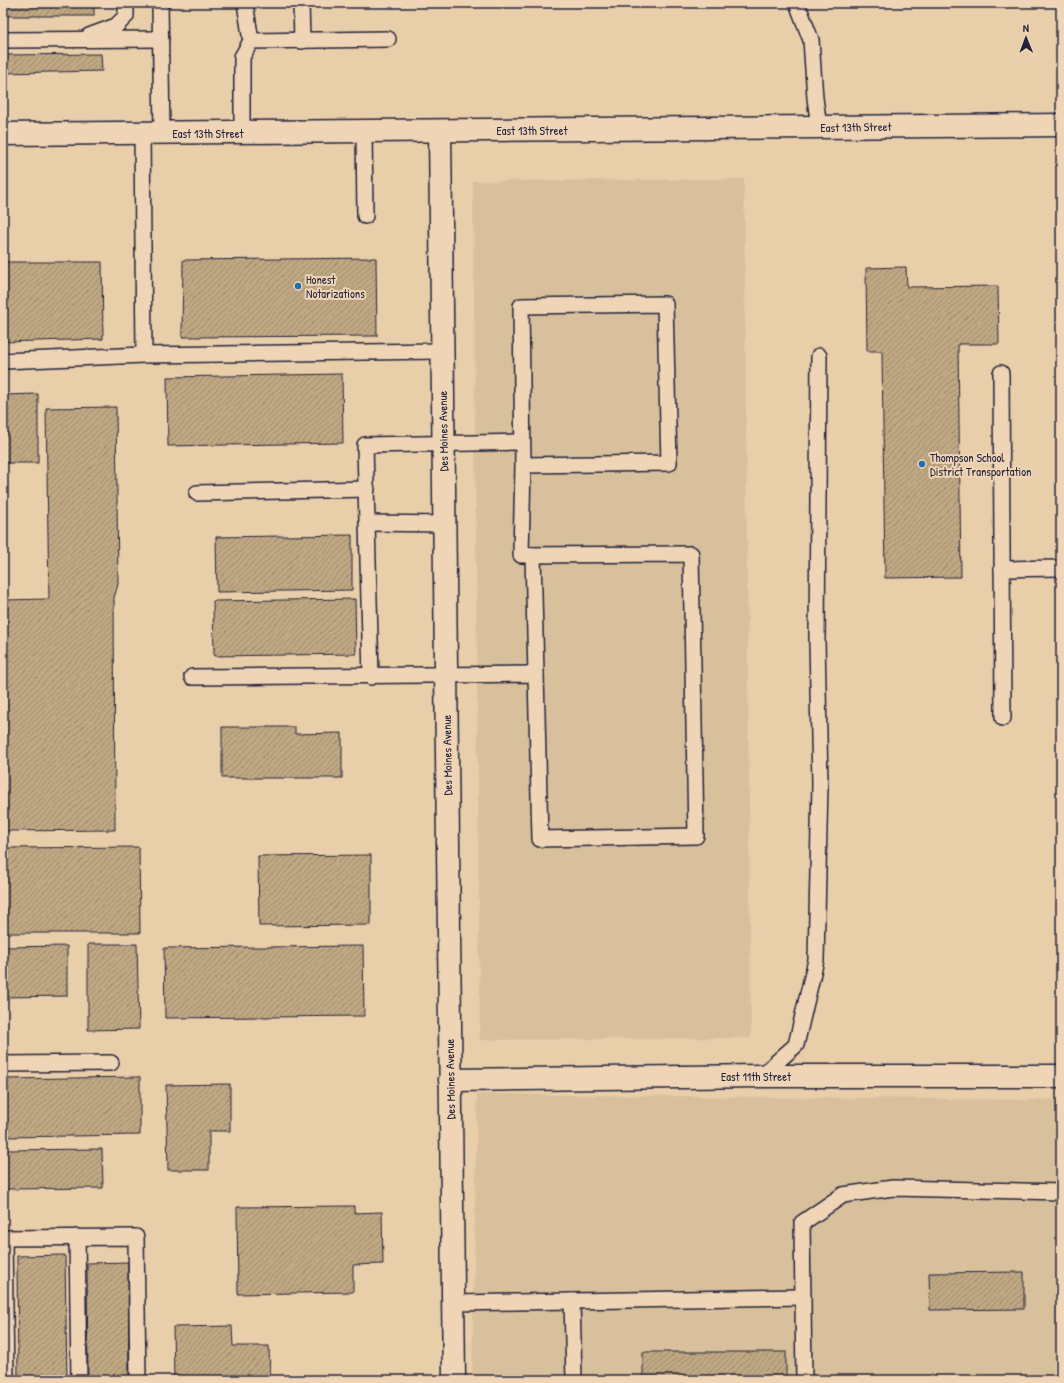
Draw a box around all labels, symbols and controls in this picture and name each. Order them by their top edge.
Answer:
north arrow [1006,18,1046,58]
text: N [1023,21,1029,35]
street label: East 13th Street [820,118,893,136]
street label: East 13th Street [496,122,568,139]
street label: East 13th Street [172,125,244,142]
place label: Honest Notarizations [306,271,365,302]
marker: Honest Notarizations [293,281,303,291]
street label: Des Moines Avenue [434,390,452,471]
place label: Thompson School District Transportation [930,449,1031,480]
marker: Thompson School District Transportation [917,459,927,469]
street label: Des Moines Avenue [438,714,456,795]
street label: Des Moines Avenue [441,1038,459,1119]
street label: East 11th Street [721,1068,792,1085]

